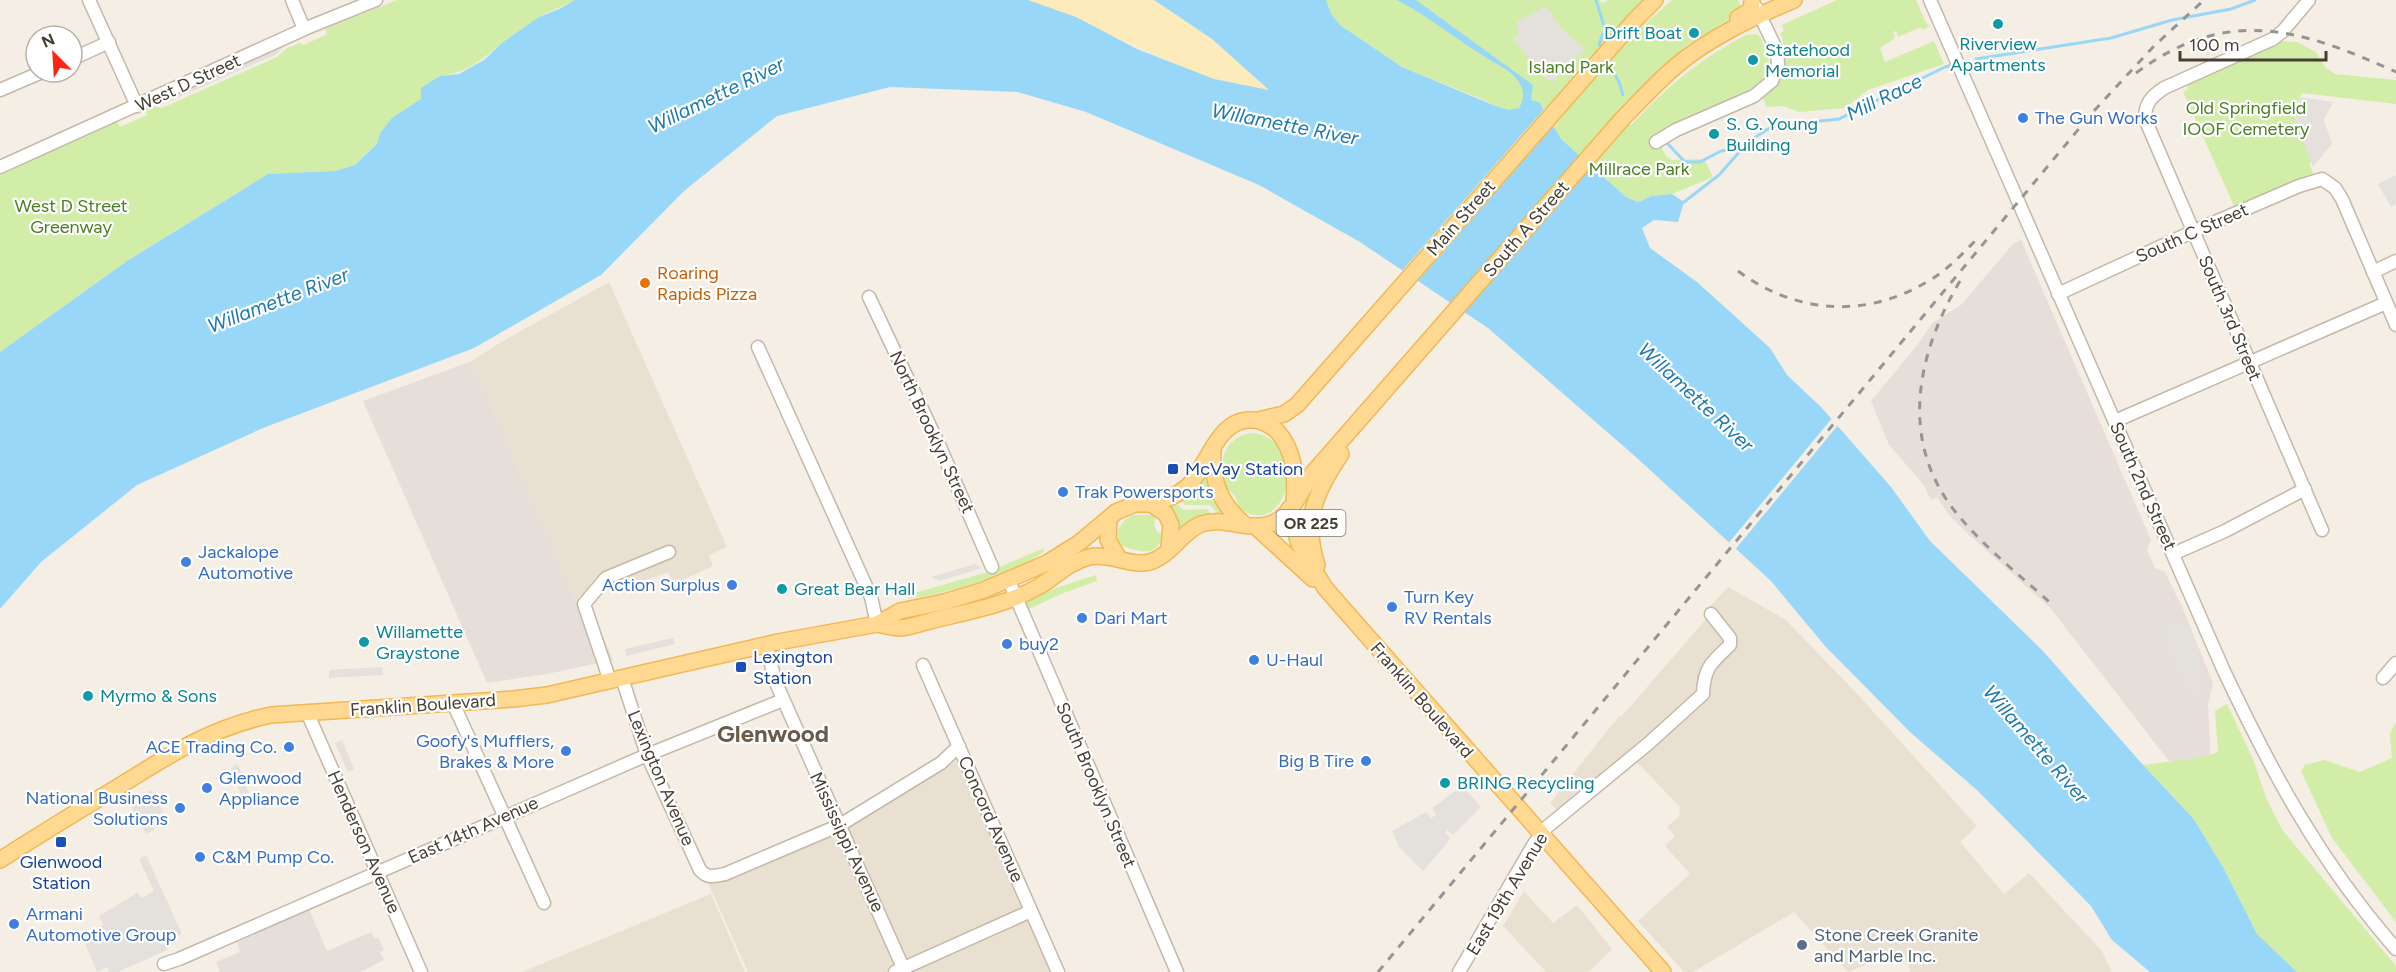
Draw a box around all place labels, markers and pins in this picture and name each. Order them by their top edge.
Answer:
marker: Riverview Apartments [1991,17,2005,31]
place label: Drift Boat [1604,22,1682,44]
marker: Drift Boat [1687,26,1701,40]
place label: Riverview Apartments [1950,33,2046,76]
place label: Statehood Memorial [1765,39,1850,82]
marker: Statehood Memorial [1746,53,1760,67]
place label: The Gun Works [2035,107,2158,129]
marker: The Gun Works [2016,111,2030,125]
place label: S. G. Young Building [1726,113,1818,156]
marker: S. G. Young Building [1707,127,1721,141]
place label: Roaring Rapids Pizza [657,262,757,305]
marker: Roaring Rapids Pizza [638,276,652,290]
place label: McVay Station [1185,458,1303,480]
marker: McVay Station [1166,462,1180,476]
place label: Trak Powersports [1075,481,1214,503]
marker: Trak Powersports [1056,485,1070,499]
place label: Jackalope Automotive [198,541,293,584]
marker: Jackalope Automotive [179,555,193,569]
place label: Action Surplus [602,574,720,596]
marker: Action Surplus [725,578,739,592]
place label: Great Bear Hall [794,578,915,600]
marker: Great Bear Hall [775,582,789,596]
place label: Turn Key RV Rentals [1404,586,1492,629]
marker: Turn Key RV Rentals [1385,600,1399,614]
place label: Dari Mart [1094,607,1168,629]
marker: Dari Mart [1075,611,1089,625]
place label: Willamette Graystone [376,621,463,664]
place label: buy2 [1019,633,1059,655]
marker: Willamette Graystone [357,635,371,649]
marker: buy2 [1000,637,1014,651]
place label: Lexington Station [753,646,833,689]
place label: U-Haul [1266,649,1323,671]
marker: U-Haul [1247,653,1261,667]
marker: Lexington Station [734,660,748,674]
place label: Myrmo & Sons [100,685,217,707]
marker: Myrmo & Sons [81,689,95,703]
place label: Goofy's Mufflers, Brakes & More [416,730,554,773]
place label: ACE Trading Co. [146,736,277,758]
marker: ACE Trading Co. [282,740,296,754]
marker: Goofy's Mufflers, Brakes & More [559,744,573,758]
place label: Big B Tire [1278,750,1354,772]
marker: Big B Tire [1359,754,1373,768]
place label: Glenwood Appliance [219,767,302,810]
place label: BRING Recycling [1457,772,1595,794]
marker: BRING Recycling [1438,776,1452,790]
marker: Glenwood Appliance [200,781,214,795]
place label: National Business Solutions [26,787,168,830]
marker: National Business Solutions [173,801,187,815]
marker: Glenwood Station [54,835,68,849]
place label: C&M Pump Co. [212,846,334,868]
marker: C&M Pump Co. [193,850,207,864]
place label: Glenwood Station [20,851,102,894]
place label: Armani Automotive Group [26,903,176,946]
marker: Armani Automotive Group [7,917,21,931]
place label: Stone Creek Granite and Marble Inc. [1814,924,1978,967]
marker: Stone Creek Granite and Marble Inc. [1795,938,1809,952]

